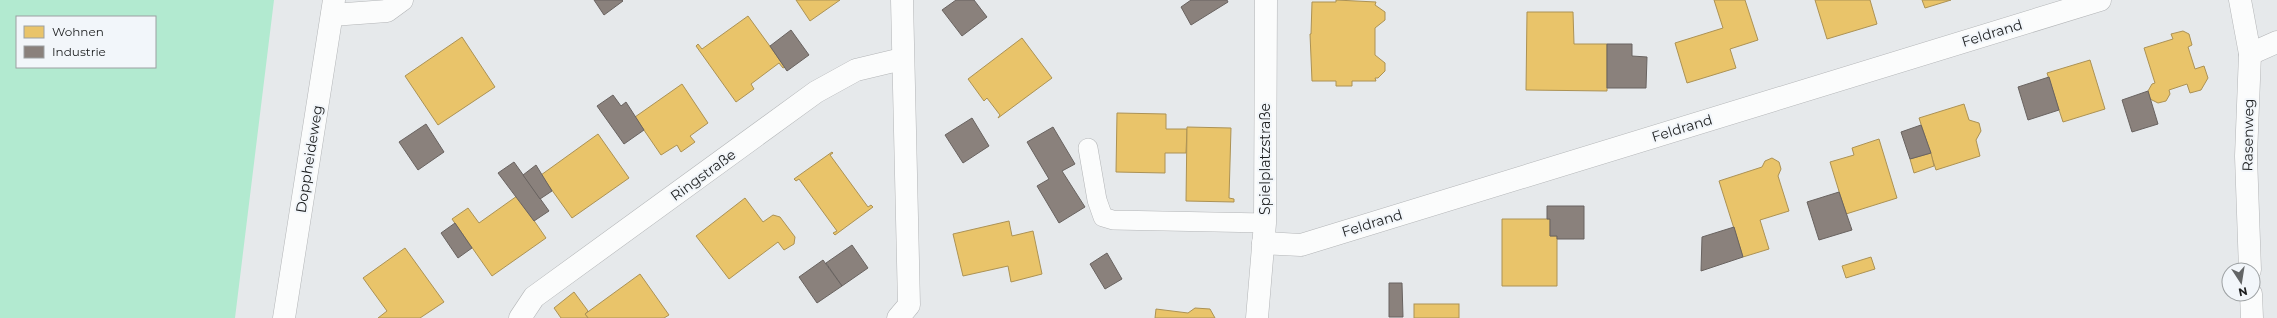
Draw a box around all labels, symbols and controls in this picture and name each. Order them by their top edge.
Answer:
street label: Feldrand [1959,15,2025,51]
legend [16,16,156,68]
text: Wohnen [52,24,104,39]
text: Industrie [52,44,106,59]
street label: Rasenweg [2238,98,2258,172]
street label: Spielplatzstraße [1256,103,1274,215]
street label: Doppheideweg [292,104,326,214]
street label: Feldrand [1649,110,1715,146]
street label: Ringstraße [667,145,739,205]
street label: Feldrand [1339,205,1405,241]
north arrow [2221,262,2261,302]
text: N [2237,284,2249,300]

